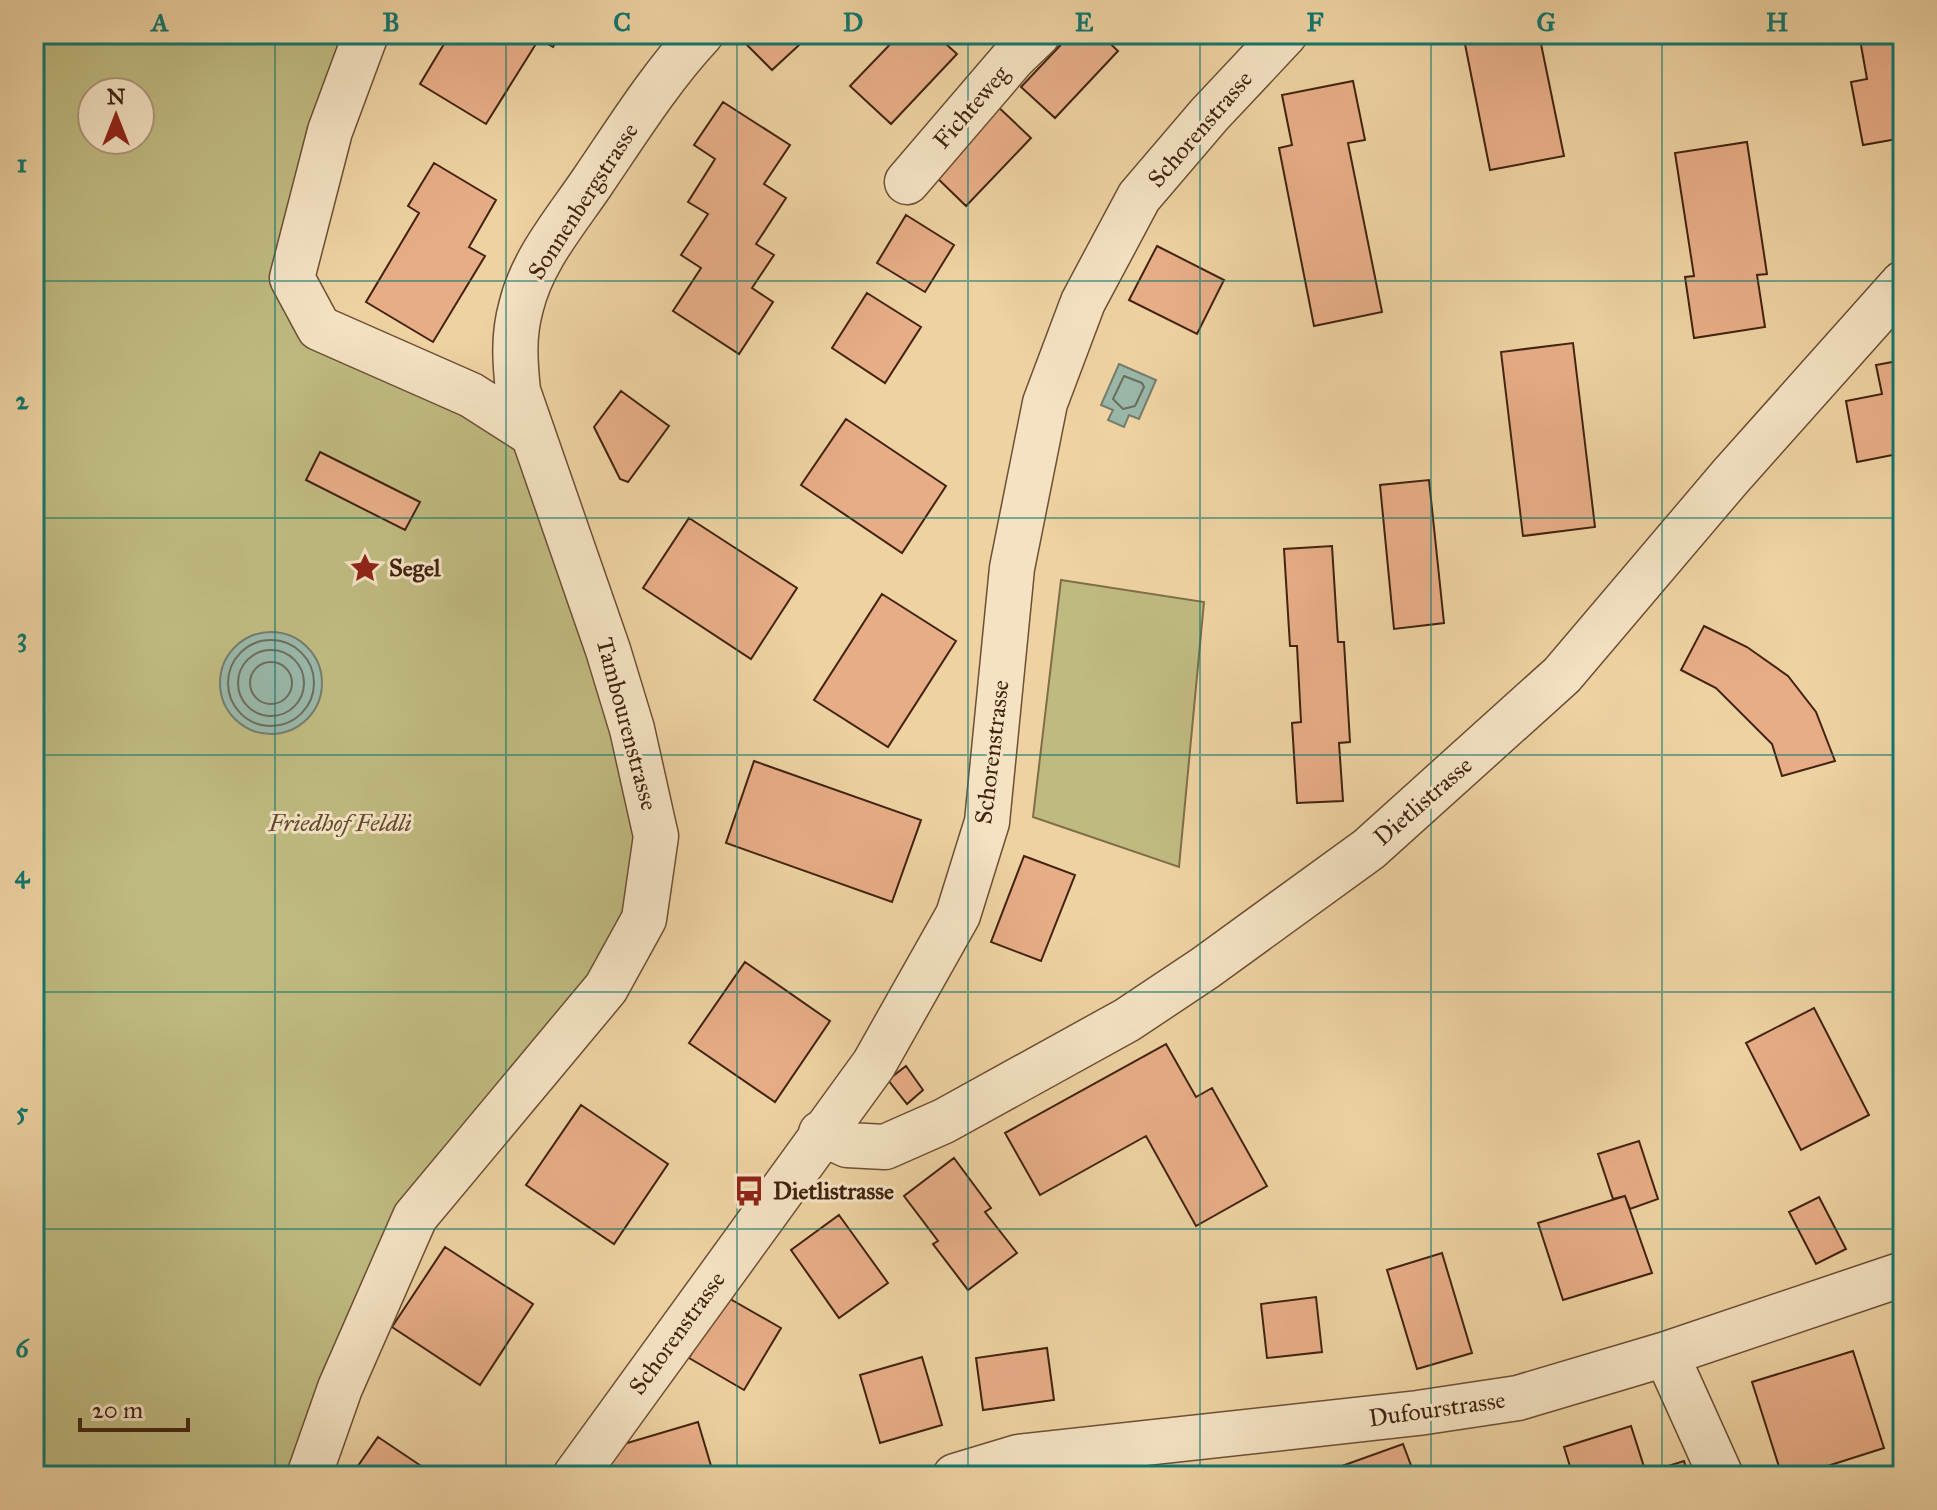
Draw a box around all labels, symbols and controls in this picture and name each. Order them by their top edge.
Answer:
text: A [149,6,169,38]
text: B [382,6,400,38]
text: C [613,6,631,38]
text: D [843,6,863,38]
text: E [1075,6,1094,38]
text: F [1307,6,1324,38]
text: G [1536,6,1556,38]
text: H [1766,6,1789,38]
street label: Fichteweg [927,59,1016,155]
street label: Schorenstrasse [1141,64,1259,194]
north arrow [76,76,156,156]
text: N [107,83,126,110]
street label: Sonnenbergstrasse [521,117,645,285]
text: 1 [17,147,27,179]
text: 2 [16,384,30,416]
place icon: Segel [348,551,382,585]
place label: Segel [389,553,441,583]
text: 3 [17,621,27,653]
street label: Tambourenstrasse [590,634,664,814]
street label: Schorenstrasse [968,678,1016,826]
street label: Dietlistrasse [1368,750,1478,852]
park label: Friedhof Feldli [267,808,412,838]
text: 4 [15,858,31,890]
text: 5 [16,1095,29,1127]
bus stop icon: Dietlistrasse [732,1174,766,1208]
place label: Dietlistrasse [773,1176,894,1206]
street label: Schorenstrasse [622,1265,732,1401]
text: 6 [15,1332,30,1364]
scale bar [80,1382,188,1432]
street label: Dufourstrasse [1367,1385,1507,1433]
text: 20 m [92,1395,143,1425]

